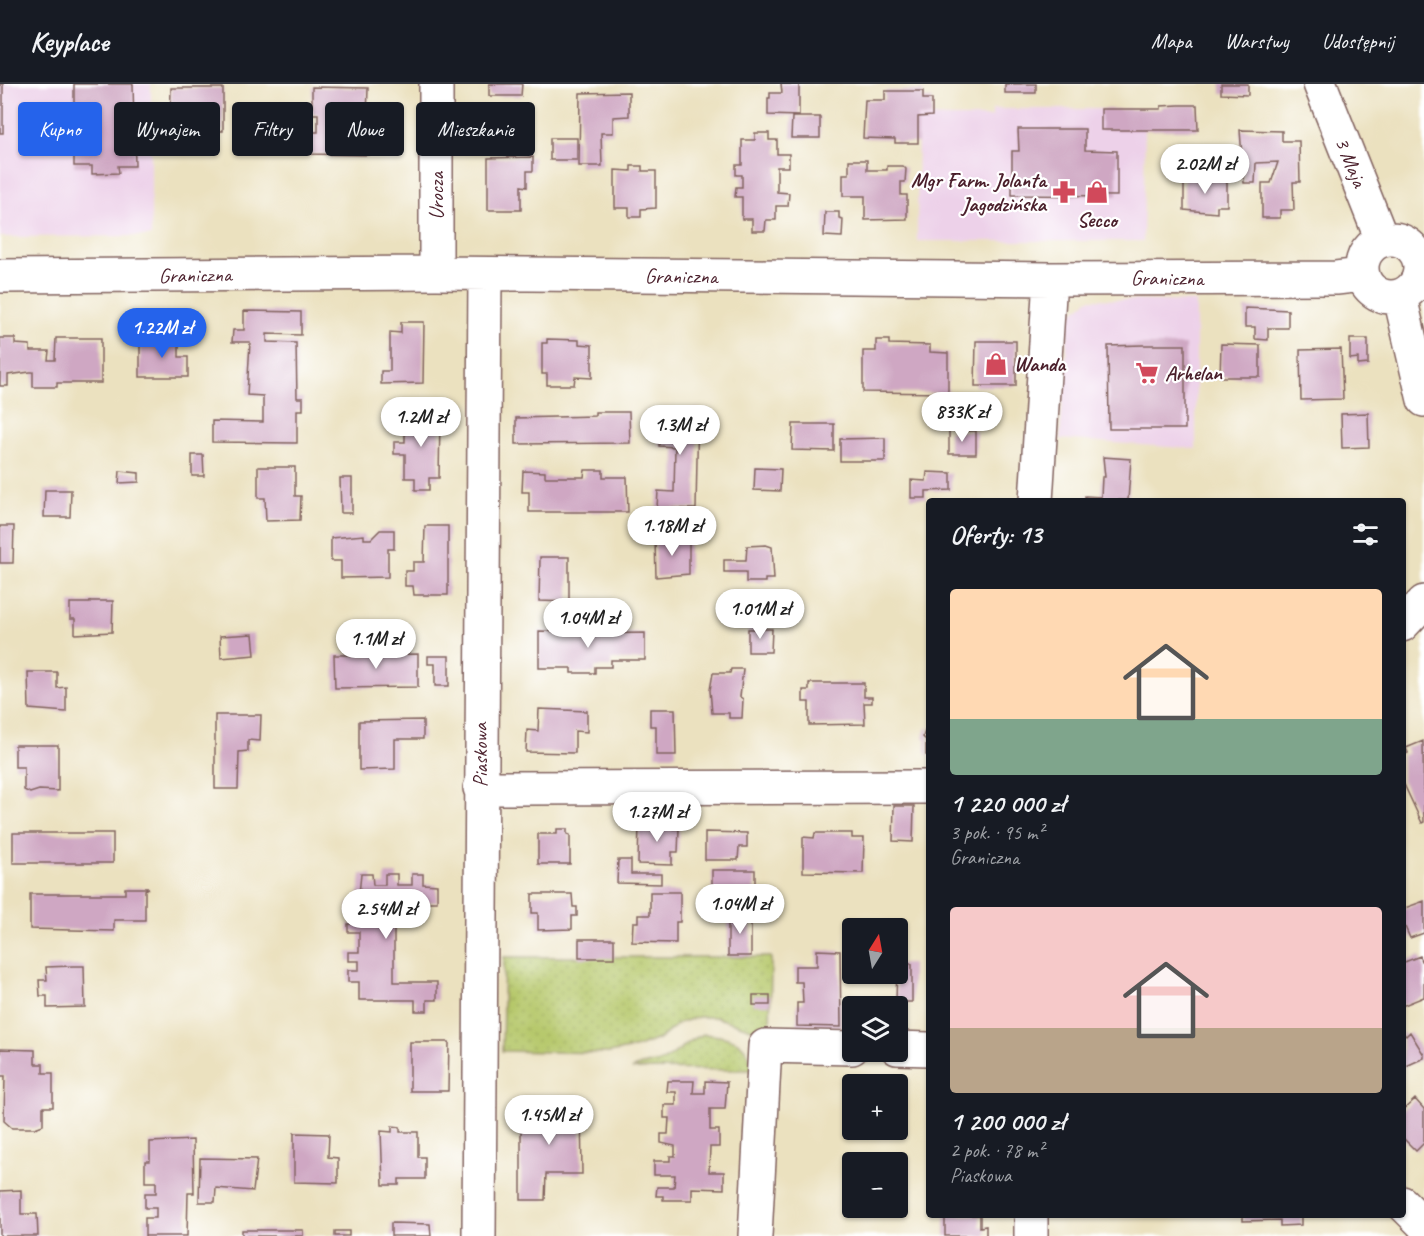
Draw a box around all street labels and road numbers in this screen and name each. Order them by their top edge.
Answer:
street label: 3 Maja [1329,133,1373,192]
street label: Urocza [423,171,449,220]
street label: Graniczna [158,261,234,289]
street label: Graniczna [645,263,720,289]
street label: Graniczna [1131,265,1206,291]
street label: Piaskowa [467,721,493,787]

